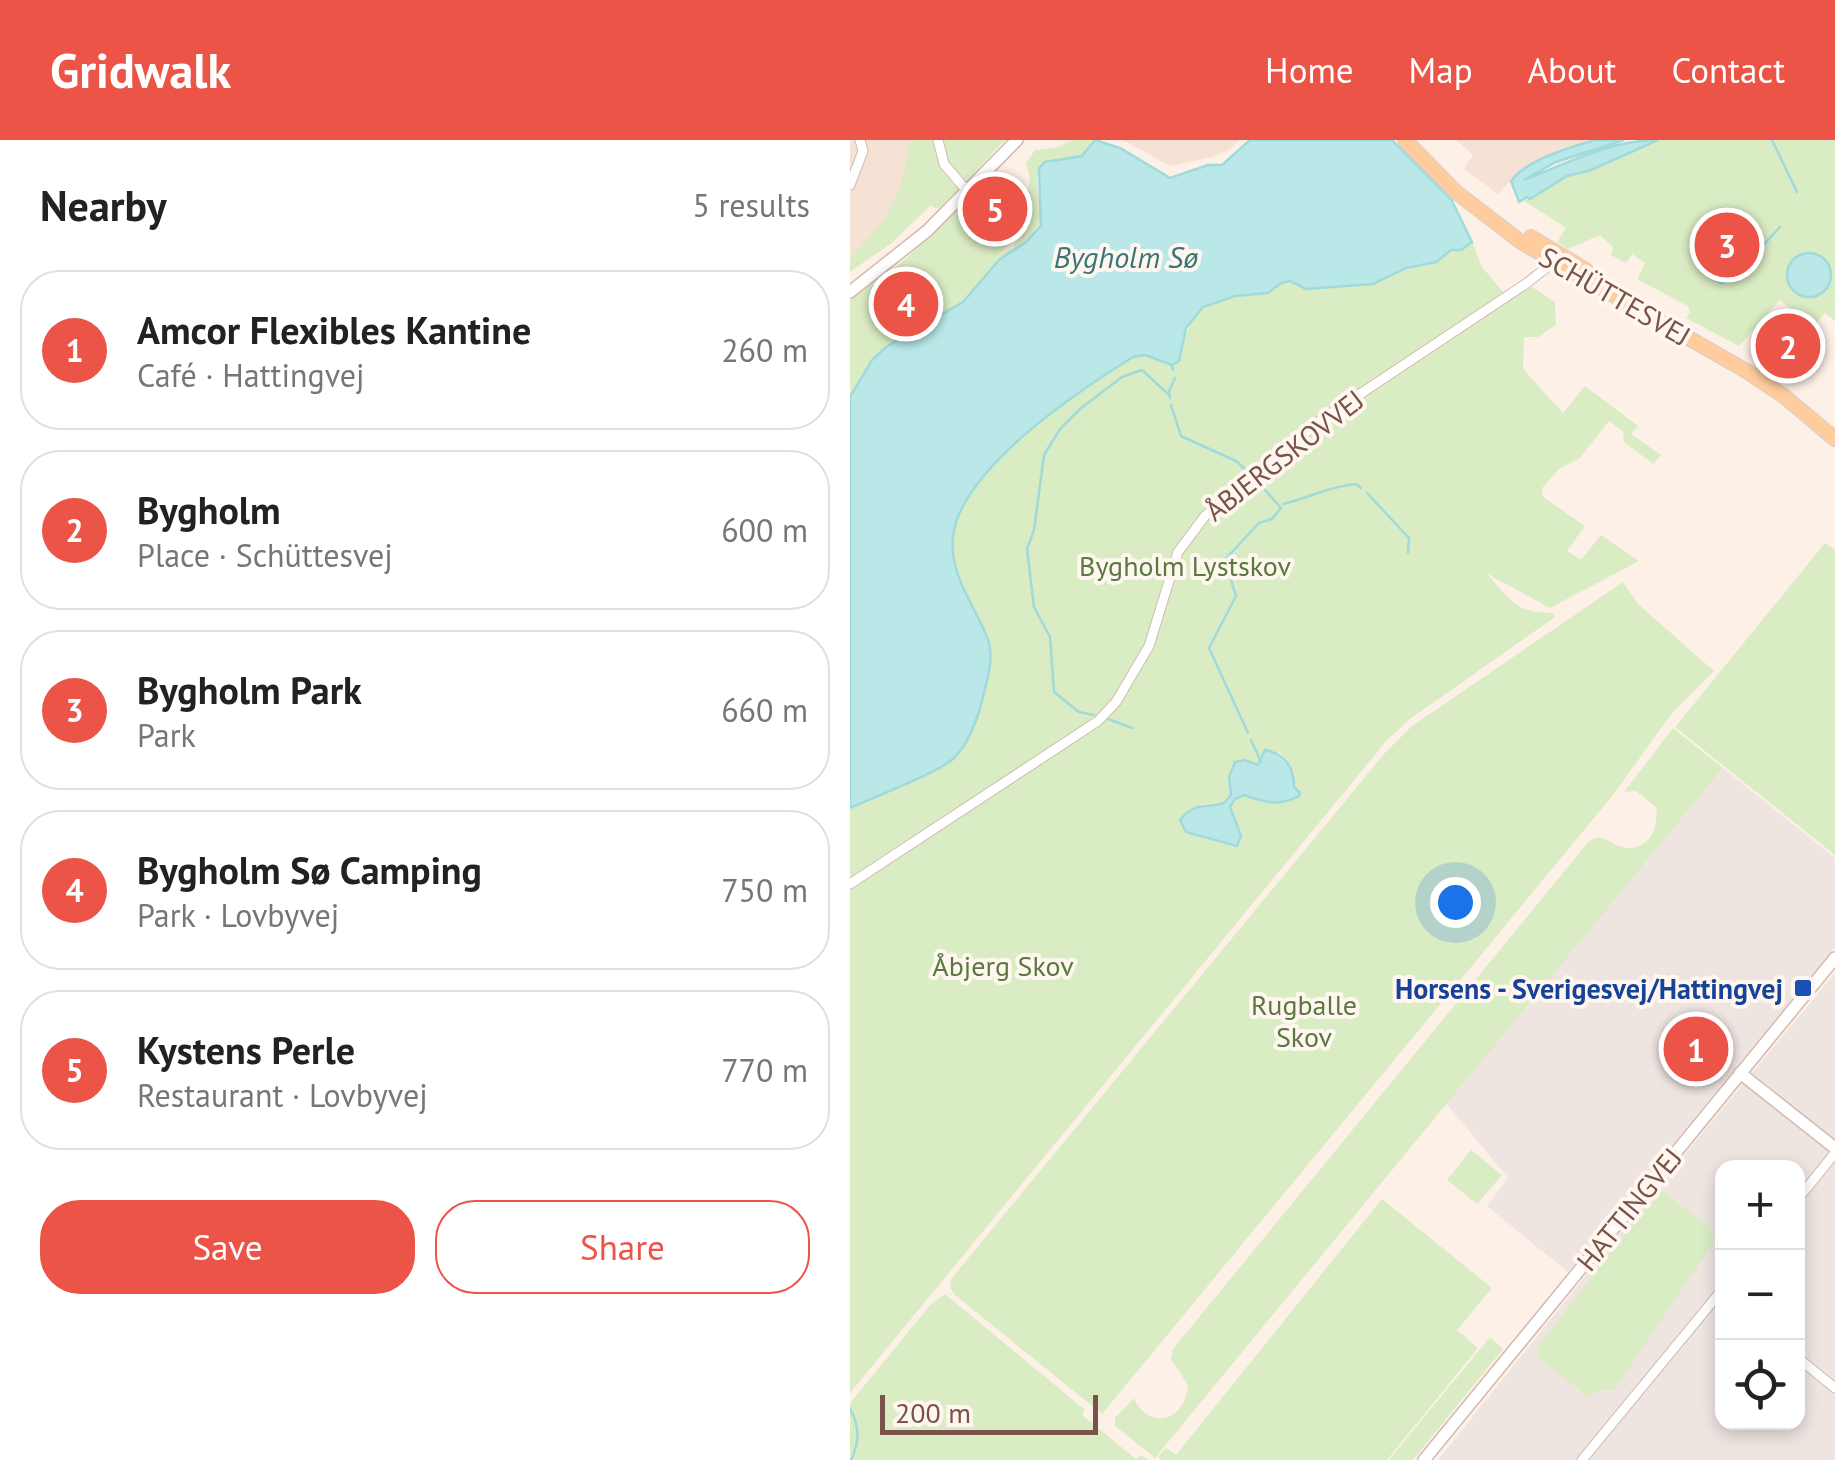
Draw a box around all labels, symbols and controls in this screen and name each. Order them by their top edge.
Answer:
text: Gridwalk [50,39,231,101]
text: Home [1265,47,1354,93]
text: Map [1409,47,1473,93]
text: About [1528,47,1616,93]
text: Contact [1671,47,1785,93]
pin: 5 [962,172,1028,246]
text: Nearby [40,178,167,233]
text: 5 results [692,184,810,226]
pin: 3 [1694,208,1760,282]
water label: Bygholm Sø [1054,237,1198,276]
street label: SCHÜTTESVEJ [1533,238,1697,354]
pin: 4 [873,266,938,342]
text: Amcor Flexibles Kantine [137,305,531,354]
pin: 2 [1756,308,1820,384]
text: 1 [65,329,84,371]
text: 260 m [721,329,808,371]
text: Café · Hattingvej [137,354,365,396]
street label: ÅBJERGSKOVVEJ [1197,381,1371,529]
text: Bygholm [137,485,281,534]
text: 2 [65,509,84,551]
text: 600 m [721,509,808,551]
text: Place · Schüttesvej [137,534,393,576]
park label: Bygholm Lystskov [1079,547,1291,584]
text: Bygholm Park [137,665,362,714]
text: 3 [65,689,84,731]
text: 660 m [721,689,808,731]
text: Park [137,714,196,756]
text: Bygholm Sø Camping [137,845,482,894]
text: 4 [65,869,84,911]
text: 750 m [721,869,808,911]
your location [1430,877,1481,928]
text: Park · Lovbyvej [137,894,339,936]
park label: Åbjerg Skov [932,947,1074,984]
place label: Horsens - Sverigesvej/Hattingvej [1395,970,1783,1007]
marker: Horsens - Sverigesvej/Hattingvej [1792,977,1814,999]
park label: Rugballe Skov [1251,986,1357,1055]
pin: 1 [1664,1012,1728,1086]
text: Kystens Perle [137,1025,355,1074]
text: 5 [65,1049,84,1091]
text: 770 m [721,1049,808,1091]
text: Restaurant · Lovbyvej [137,1074,428,1116]
street label: HATTINGVEJ [1568,1140,1690,1278]
map controls [1715,1160,1805,1430]
button: + [1715,1160,1805,1250]
button: Save [40,1200,415,1294]
button: Share [435,1200,810,1294]
button: − [1715,1250,1805,1340]
button: locate [1715,1340,1805,1430]
scale bar [880,1390,1098,1434]
text: 200 m [895,1394,971,1431]

